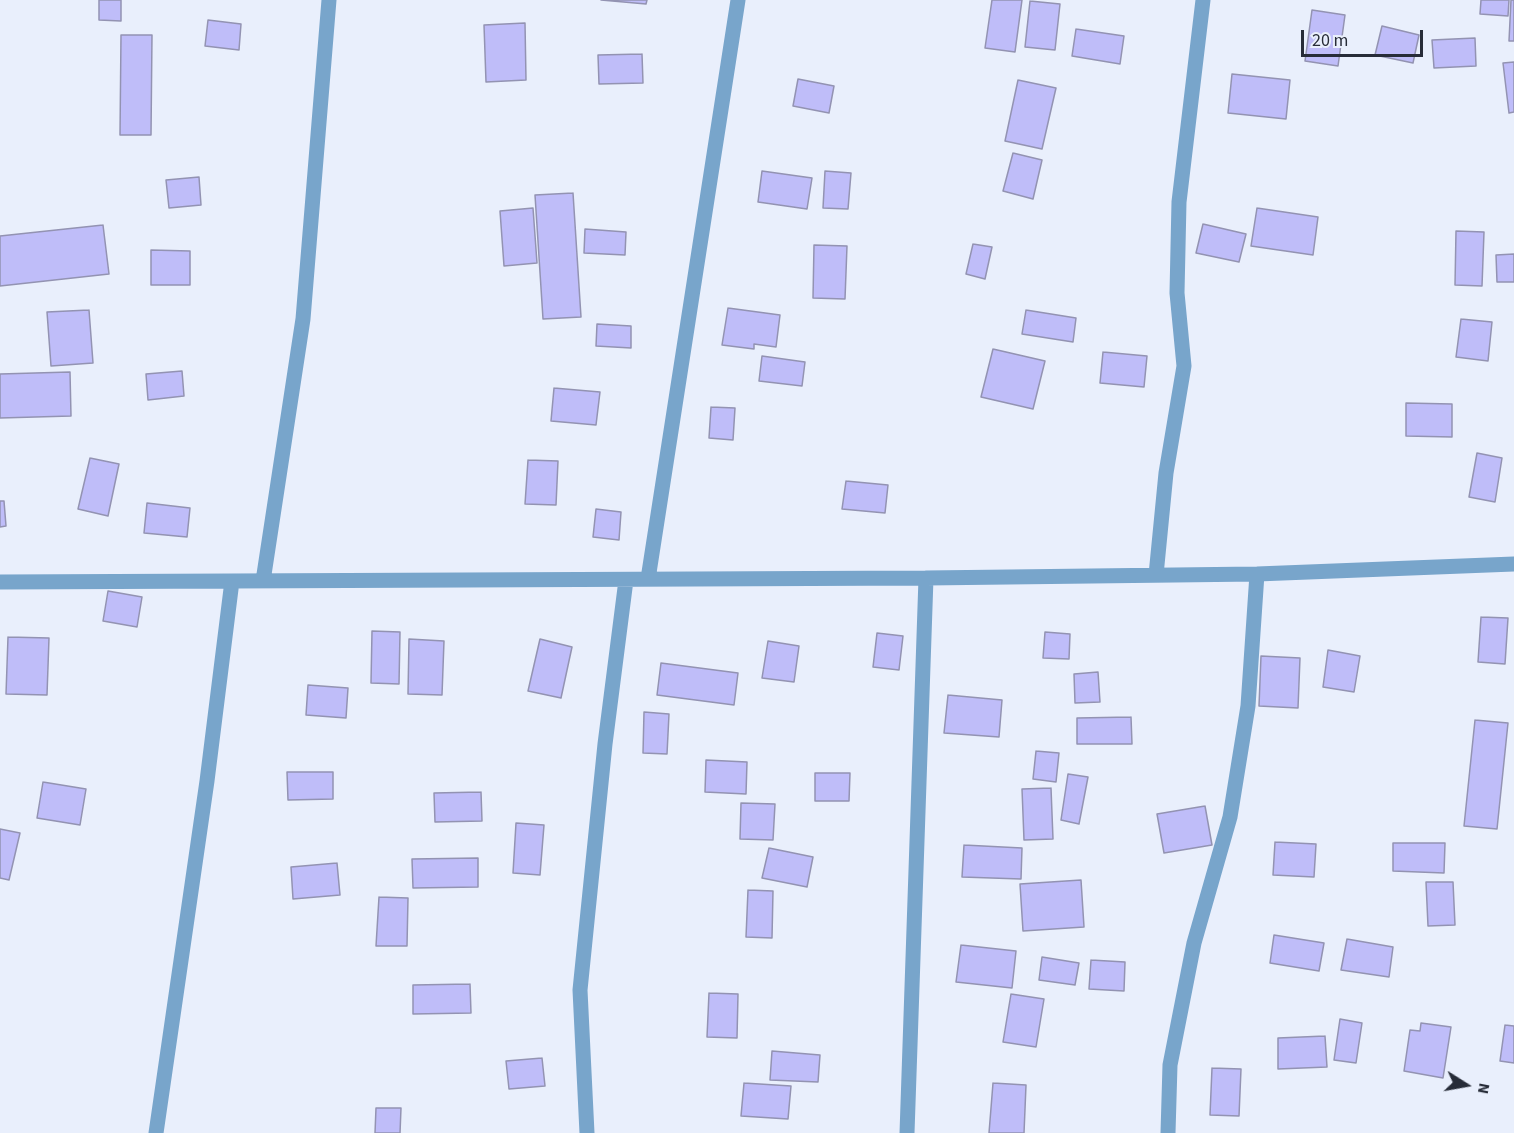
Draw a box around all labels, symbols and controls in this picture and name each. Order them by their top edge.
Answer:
scale bar [1304,18,1426,56]
text: 20 m [1312,28,1348,53]
north arrow [1436,1055,1496,1115]
text: N [1472,1081,1495,1096]

